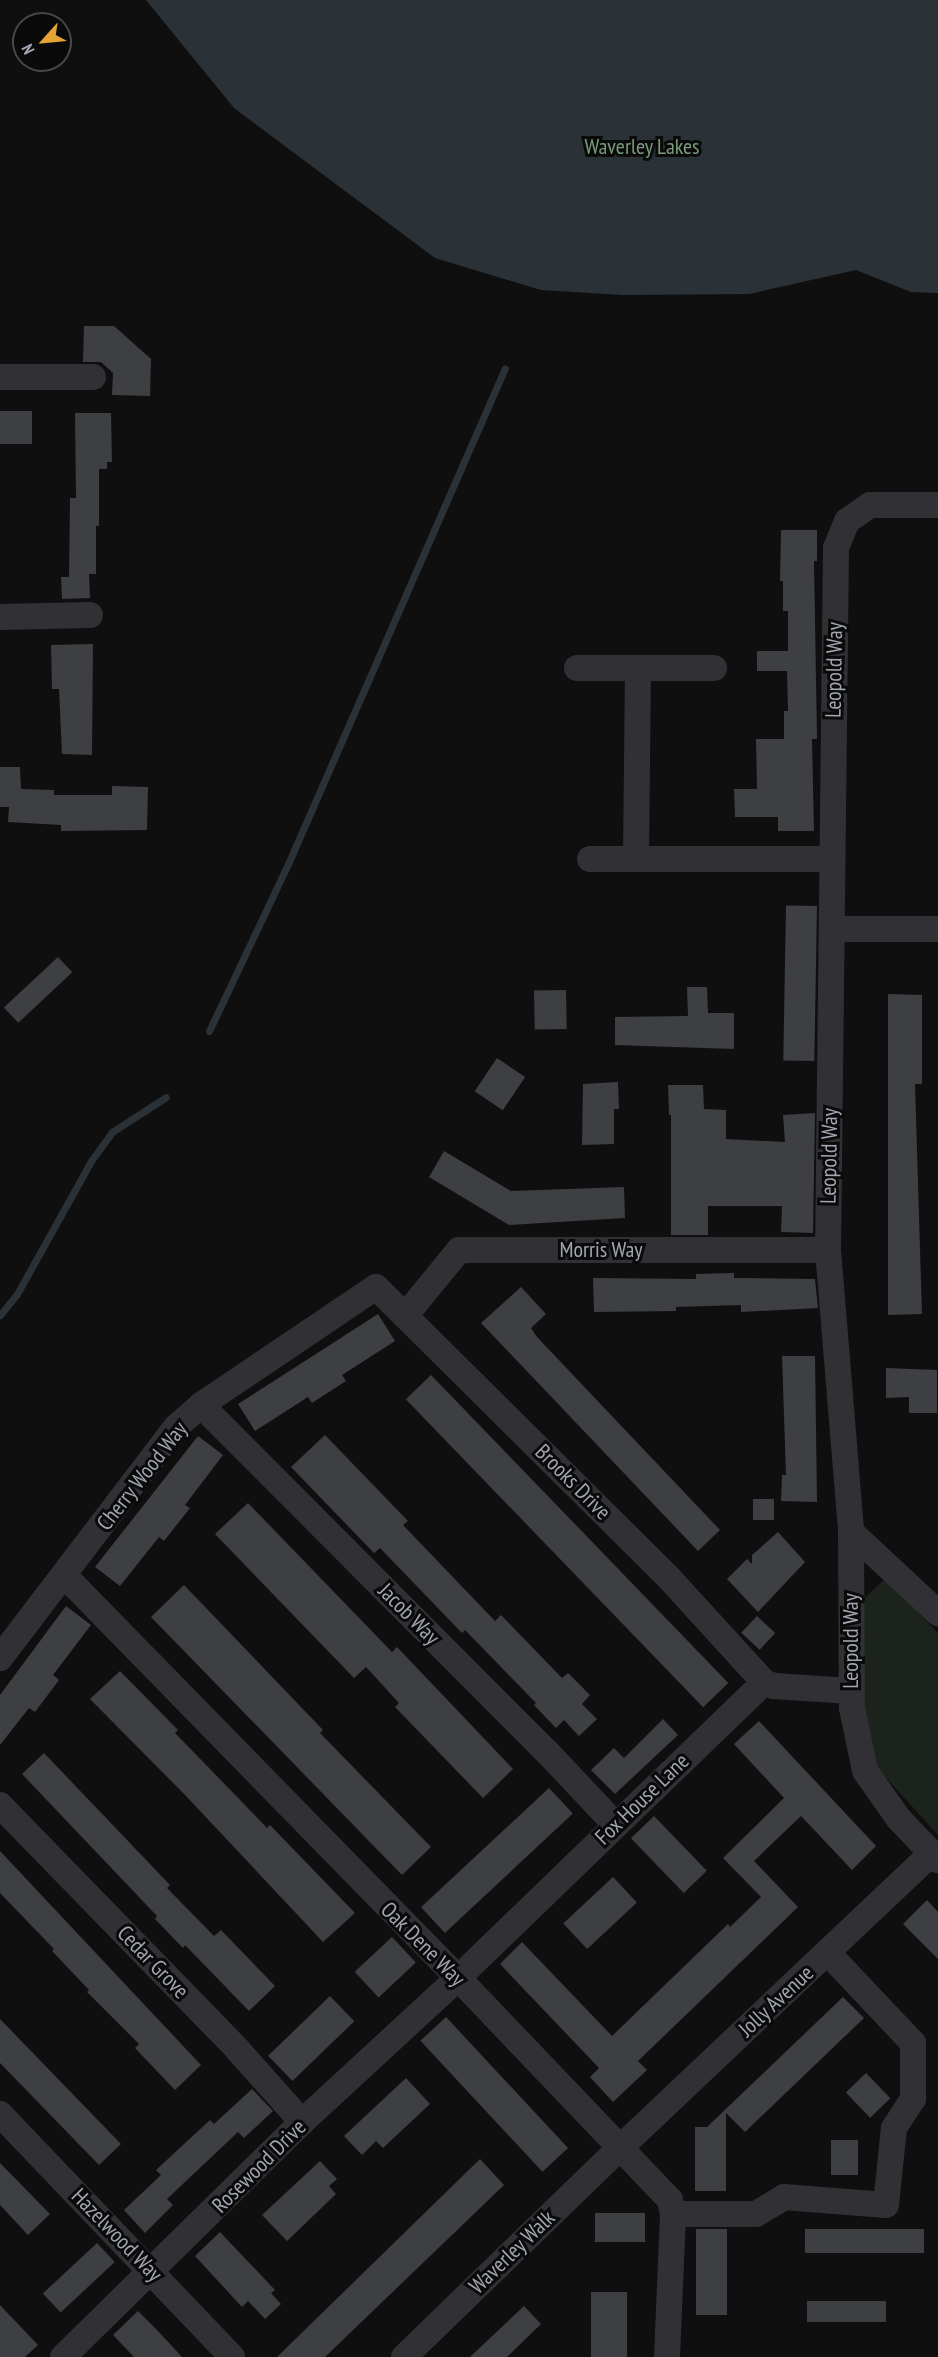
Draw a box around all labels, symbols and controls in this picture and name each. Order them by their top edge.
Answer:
north arrow [12,12,72,72]
text: N [17,41,39,58]
park label: Waverley Lakes [584,134,700,160]
street label: Leopold Way [820,622,848,718]
street label: Leopold Way [815,1108,843,1204]
street label: Morris Way [559,1237,643,1263]
street label: Cherry Wood Way [91,1416,193,1536]
street label: Brooks Drive [530,1439,616,1525]
street label: Jacob Way [373,1578,445,1650]
street label: Leopold Way [838,1593,864,1689]
street label: Fox House Lane [590,1748,694,1850]
street label: Oak Dene Way [375,1896,471,1992]
street label: Cedar Grove [112,1920,194,2004]
street label: Jolly Avenue [733,1959,819,2043]
street label: Rosewood Drive [207,2114,311,2218]
street label: Hazelwood Way [66,2183,168,2287]
street label: Waverley Walk [463,2204,561,2300]

